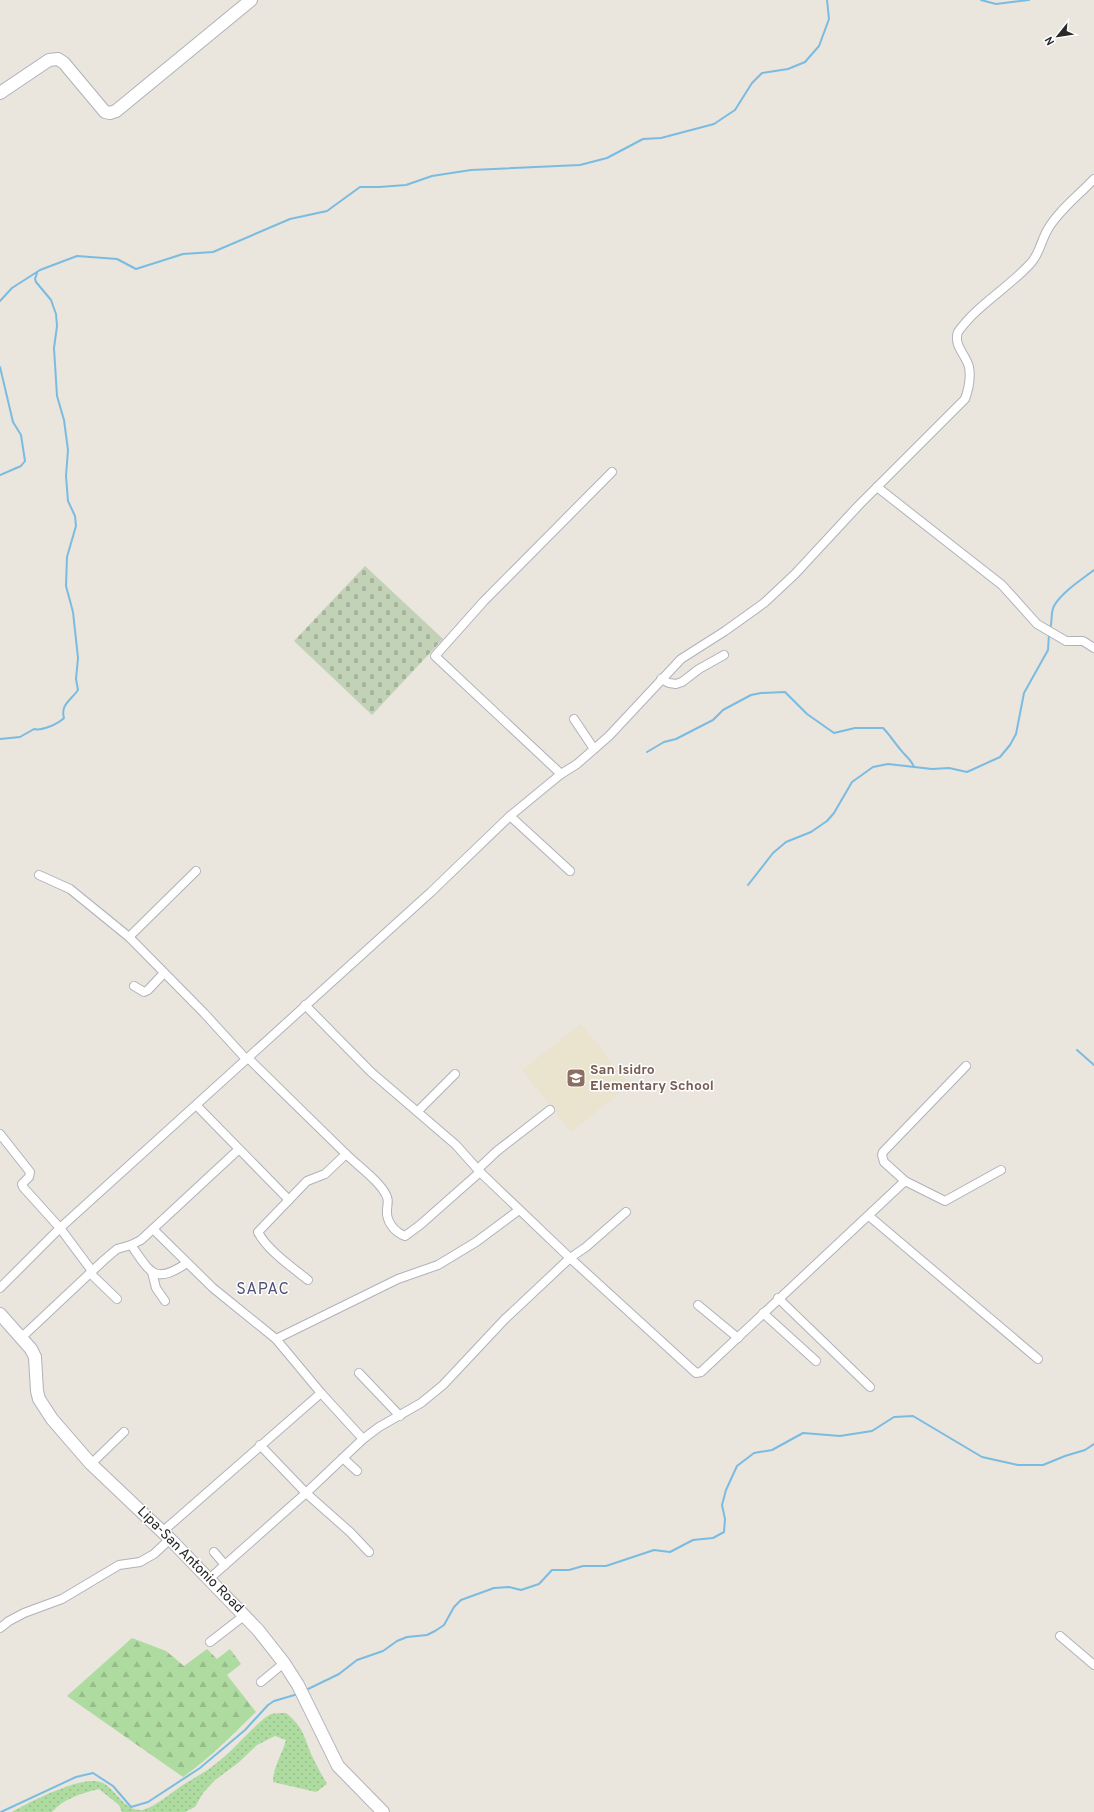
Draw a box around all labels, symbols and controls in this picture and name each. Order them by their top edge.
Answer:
north arrow [1038,16,1078,56]
text: N [1042,34,1058,47]
place label: San Isidro Elementary School [590,1062,714,1095]
school or university icon: San Isidro Elementary School [565,1067,587,1089]
district label: SAPAC [236,1280,290,1300]
street label: Lipa-San Antonio Road [133,1503,247,1617]

